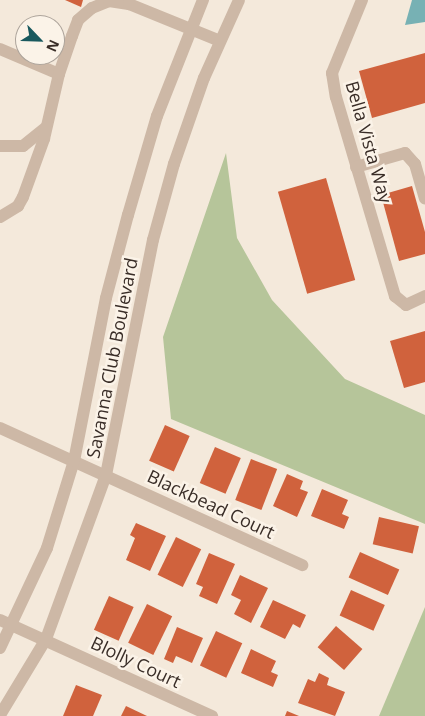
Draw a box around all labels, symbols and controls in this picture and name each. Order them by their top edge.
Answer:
north arrow [15,15,65,65]
text: N [42,37,64,55]
street label: Bella Vista Way [341,78,397,206]
street label: Savanna Club Boulevard [82,256,142,460]
street label: Blackbead Court [144,465,278,543]
street label: Blolly Court [88,632,184,692]

